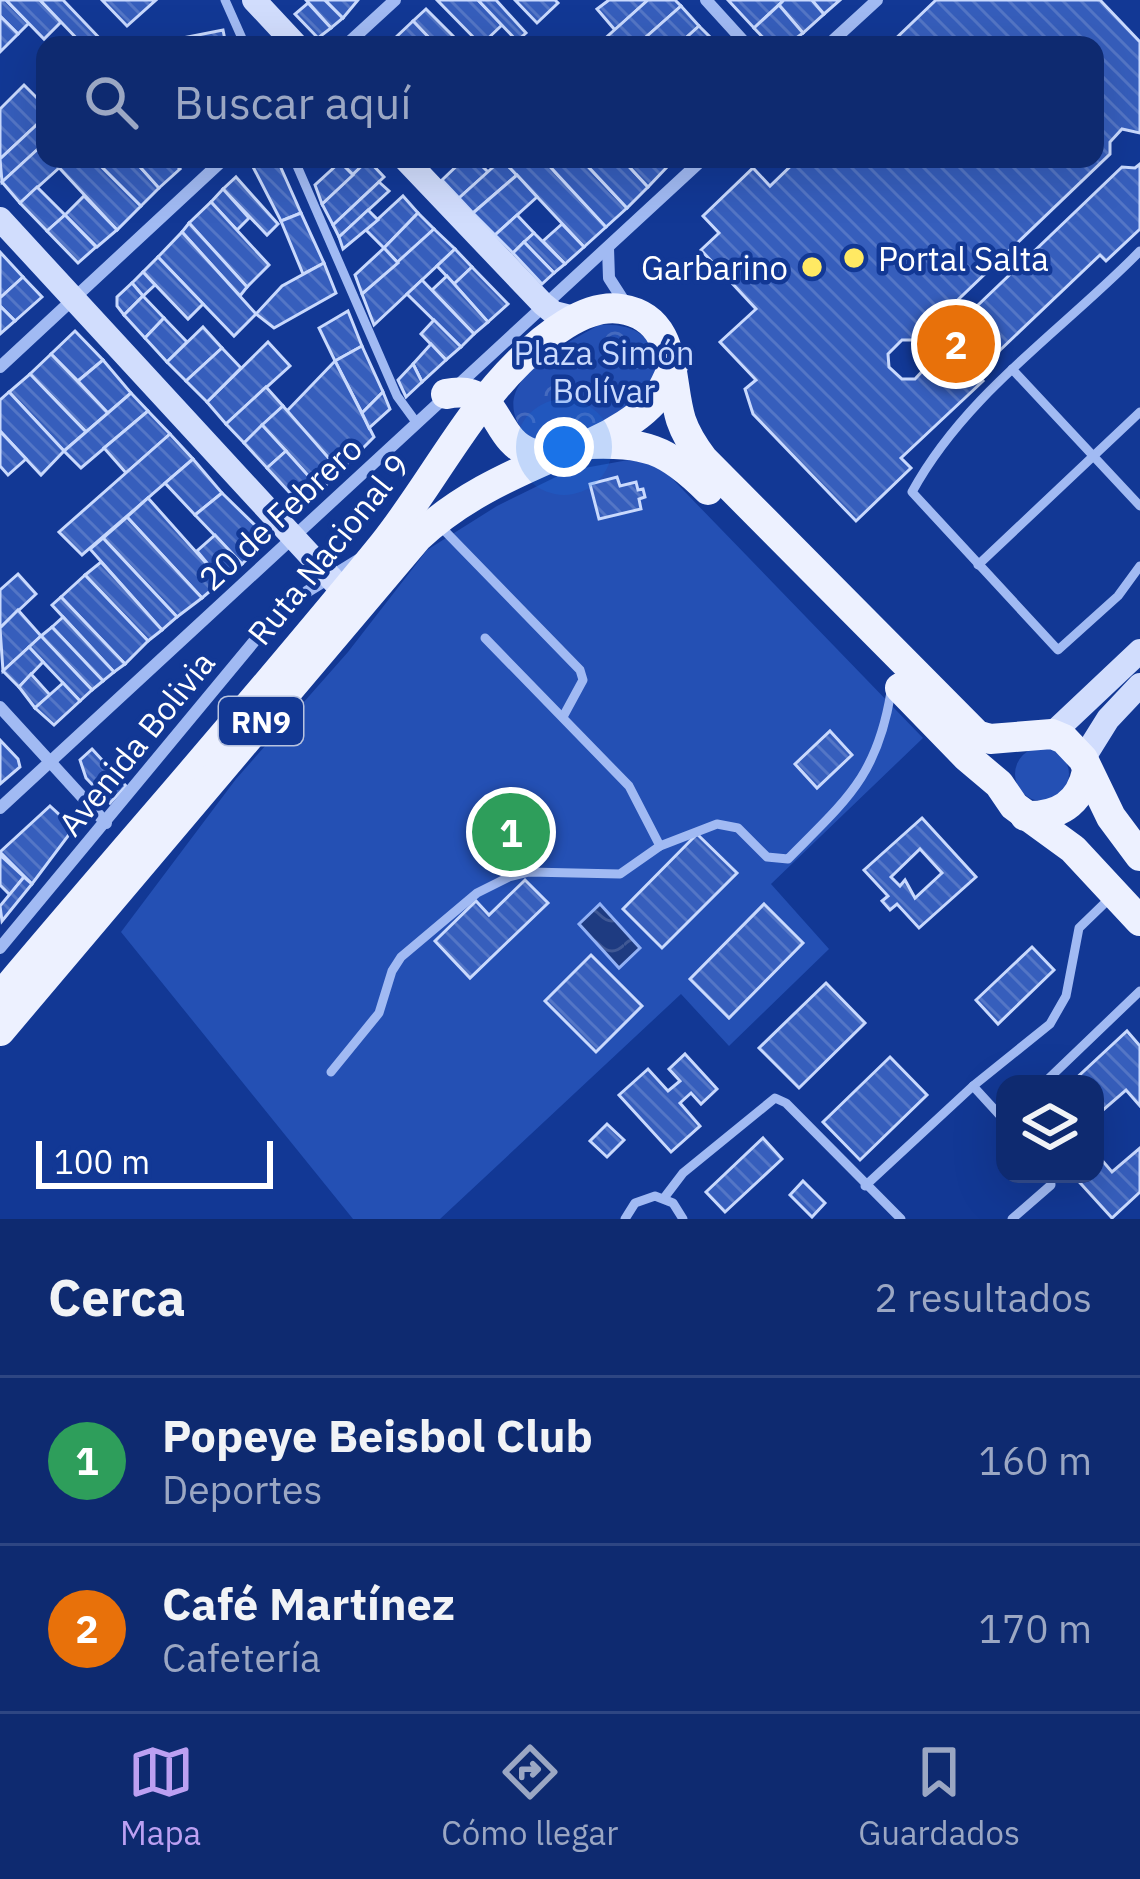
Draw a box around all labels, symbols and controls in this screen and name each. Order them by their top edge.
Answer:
search box [36,36,1104,168]
icon: search [78,69,144,135]
text: Buscar aquí [174,73,412,131]
place label: Portal Salta [878,237,1049,280]
marker: Portal Salta [841,245,867,271]
place label: Garbarino [641,246,788,289]
marker: Garbarino [799,254,825,280]
pin: 2 [917,299,995,389]
park label: Plaza Simón Bolívar [514,331,694,412]
your location [534,417,594,477]
street label: 20 de Febrero [189,426,371,600]
street label: Ruta Nacional 9 [238,445,418,653]
street label: Avenida Bolivia [48,642,224,844]
road number: RN9 [219,697,303,745]
pin: 1 [472,787,550,877]
map controls [996,1075,1104,1183]
button: layers [996,1075,1104,1183]
scale bar [36,1135,273,1188]
text: 100 m [54,1140,150,1183]
text: Cerca [48,1264,186,1330]
text: 2 resultados [874,1272,1092,1323]
text: Popeye Beisbol Club [162,1406,593,1464]
text: 1 [75,1435,99,1486]
text: 160 m [979,1435,1092,1486]
text: Deportes [162,1464,322,1515]
text: Café Martínez [162,1574,455,1632]
text: 2 [75,1603,99,1654]
text: 170 m [979,1603,1092,1654]
text: Cafetería [162,1632,321,1683]
tab: Mapa [120,1739,201,1854]
tab: Cómo llegar [441,1739,618,1854]
tab: Guardados [858,1739,1020,1854]

